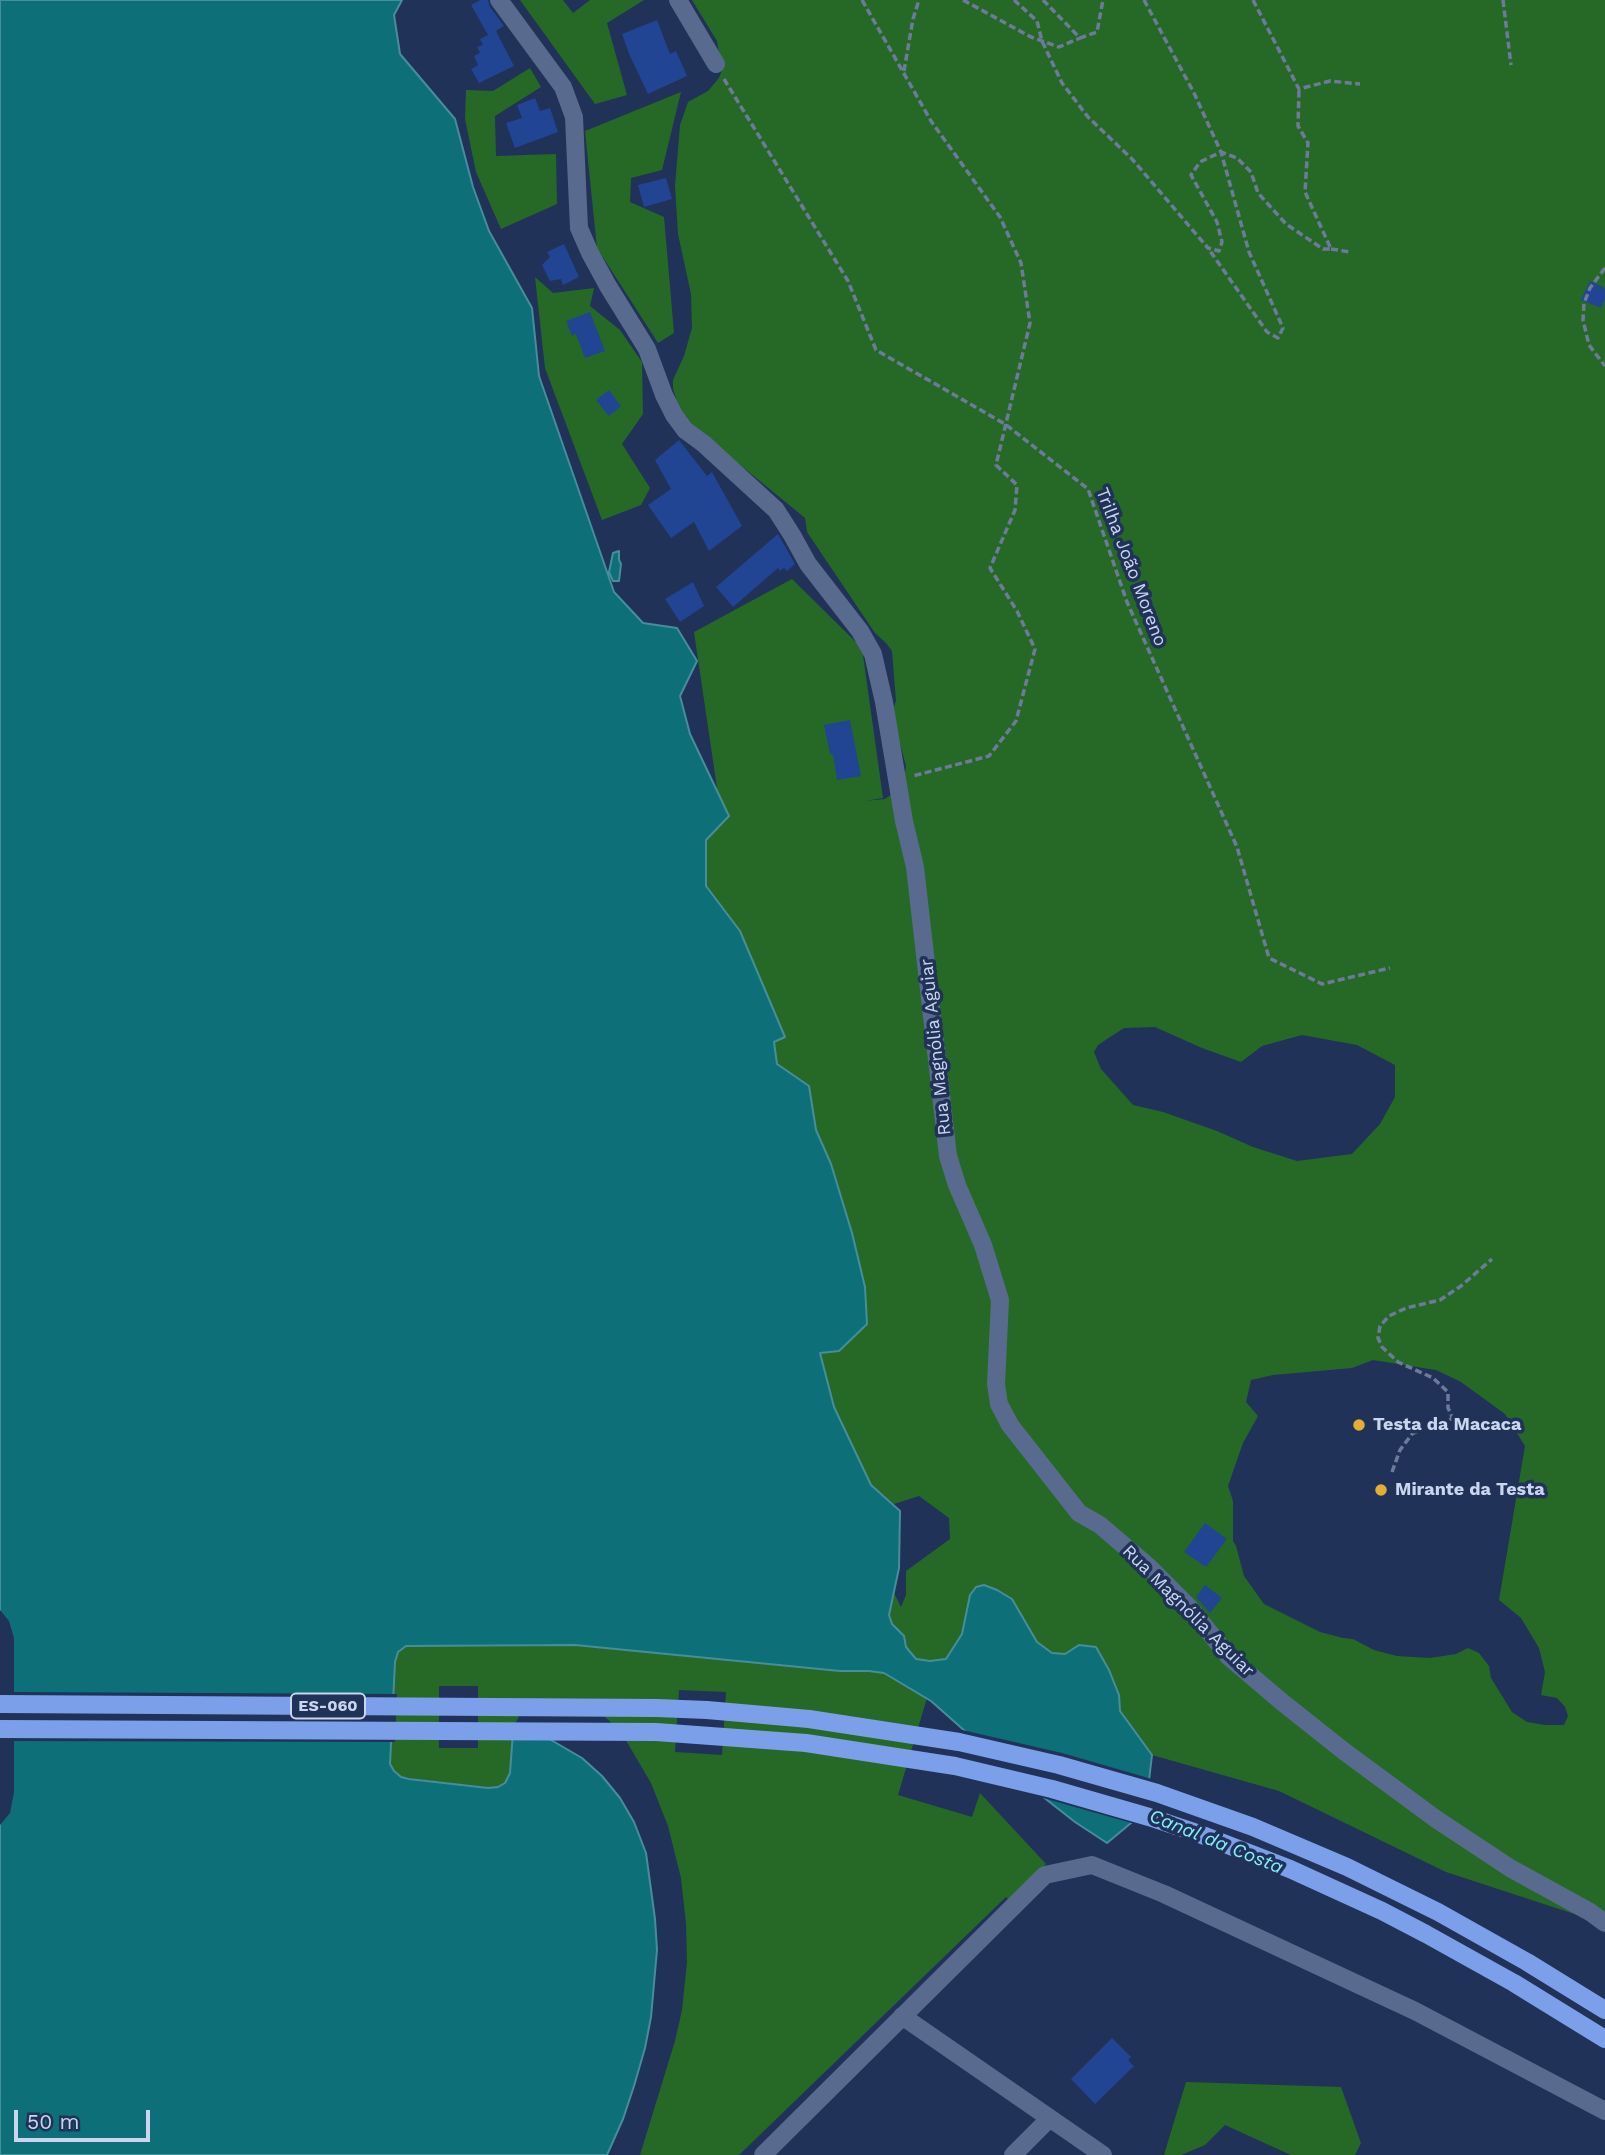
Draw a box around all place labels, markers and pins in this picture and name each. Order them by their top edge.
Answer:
place label: Testa da Macaca [1373,1414,1521,1436]
marker: Testa da Macaca [1351,1417,1367,1433]
place label: Mirante da Testa [1395,1479,1545,1501]
marker: Mirante da Testa [1373,1482,1389,1498]

